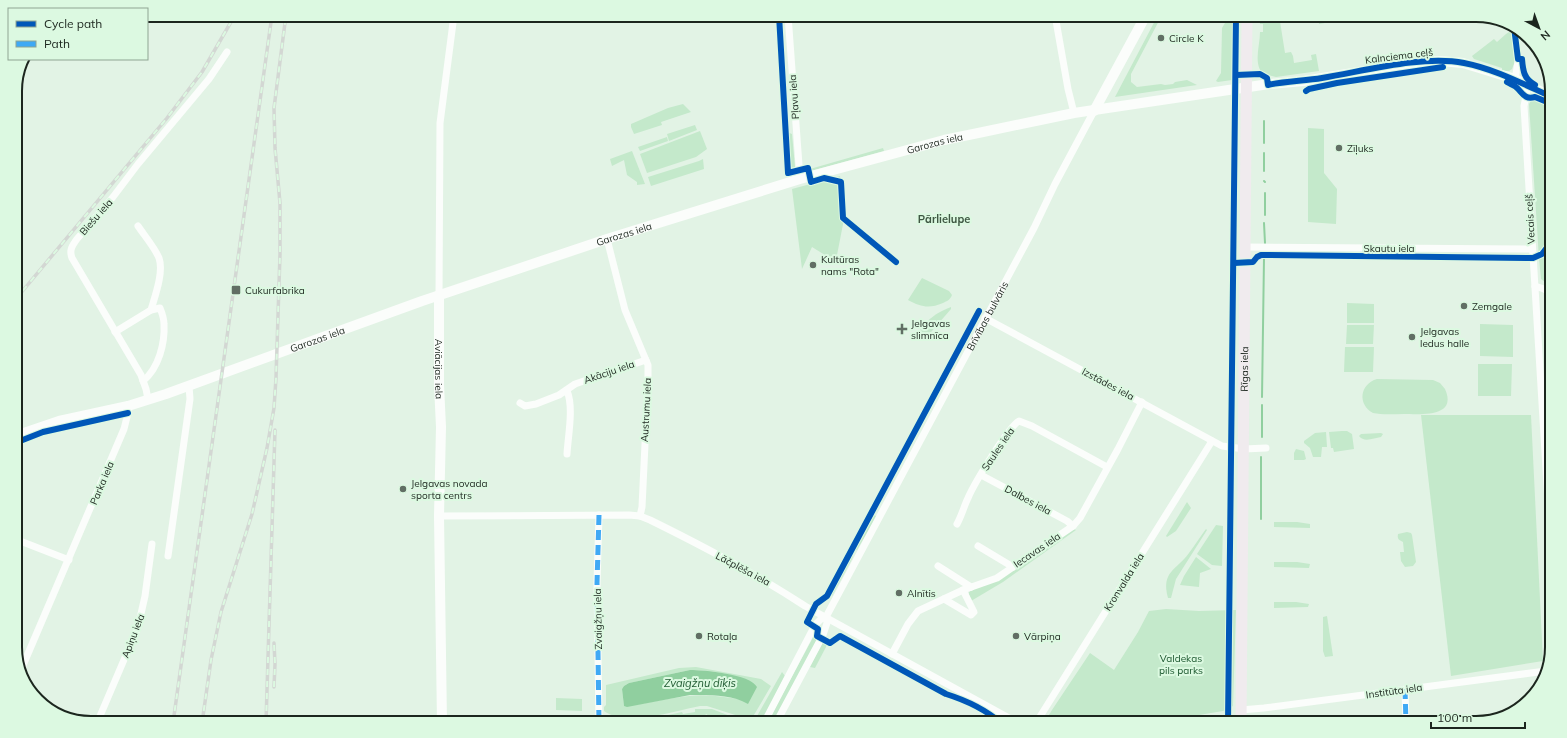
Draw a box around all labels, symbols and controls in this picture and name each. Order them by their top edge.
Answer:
legend [8,8,148,60]
north arrow [1519,8,1559,48]
text: Cycle path [44,16,102,31]
text: N [1538,28,1553,44]
place label: Circle K [1169,32,1204,45]
marker: Circle K [1156,33,1166,43]
text: Path [44,36,70,51]
street label: Kalnciema ceļš [1364,45,1434,67]
street label: Pļavu iela [786,74,802,120]
street label: Garozas iela [905,130,964,156]
place label: Zīļuks [1347,142,1374,155]
marker: Zīļuks [1334,143,1344,153]
street label: Vecais ceļš [1522,193,1538,244]
street label: Biešu iela [77,196,115,238]
district label: Pārlielupe [918,212,970,226]
street label: Garozas iela [594,219,653,249]
street label: Skautu iela [1363,242,1415,255]
place label: Kultūras nams "Rota" [821,253,879,278]
marker: Kultūras nams "Rota" [808,260,818,270]
street label: Brīvības bulvāris [963,279,1011,353]
marker: Cukurfabrika [230,284,242,296]
place label: Cukurfabrika [245,284,305,297]
place label: Zemgale [1472,300,1512,313]
marker: Zemgale [1459,301,1469,311]
place label: Jelgavas slimnīca [911,317,950,342]
street label: Garozas iela [288,323,347,355]
marker: Jelgavas slimnīca [896,323,908,335]
place label: Jelgavas ledus halle [1420,325,1469,350]
marker: Jelgavas ledus halle [1407,332,1417,342]
street label: Aviācijas iela [433,339,446,399]
street label: Rīgas iela [1237,346,1251,392]
street label: Akāciju iela [582,357,636,387]
street label: Izstādes iela [1080,365,1136,403]
street label: Austrumu iela [638,378,654,442]
street label: Saules iela [979,425,1017,473]
street label: Parka iela [87,459,117,507]
place label: Jelgavas novada sporta centrs [411,477,488,502]
street label: Dalbes iela [1002,482,1054,518]
marker: Jelgavas novada sporta centrs [398,484,408,494]
street label: Iecavas iela [1011,530,1063,570]
street label: Lāčplēša iela [713,549,773,589]
street label: Kronvalda iela [1101,551,1147,613]
place label: Alnītis [907,587,936,600]
street label: Zvaigžņu iela [591,588,605,650]
marker: Alnītis [894,588,904,598]
street label: Apiņu iela [119,612,147,660]
place label: Rotaļa [707,630,737,643]
place label: Vārpiņa [1024,630,1061,643]
marker: Rotaļa [694,631,704,641]
marker: Vārpiņa [1011,631,1021,641]
park label: Valdekas pils parks [1159,652,1203,677]
water label: Zvaigžņu dīķis [664,676,737,691]
street label: Institūta iela [1365,681,1423,701]
scale bar [1431,704,1525,730]
text: 100 m [1437,710,1472,725]

